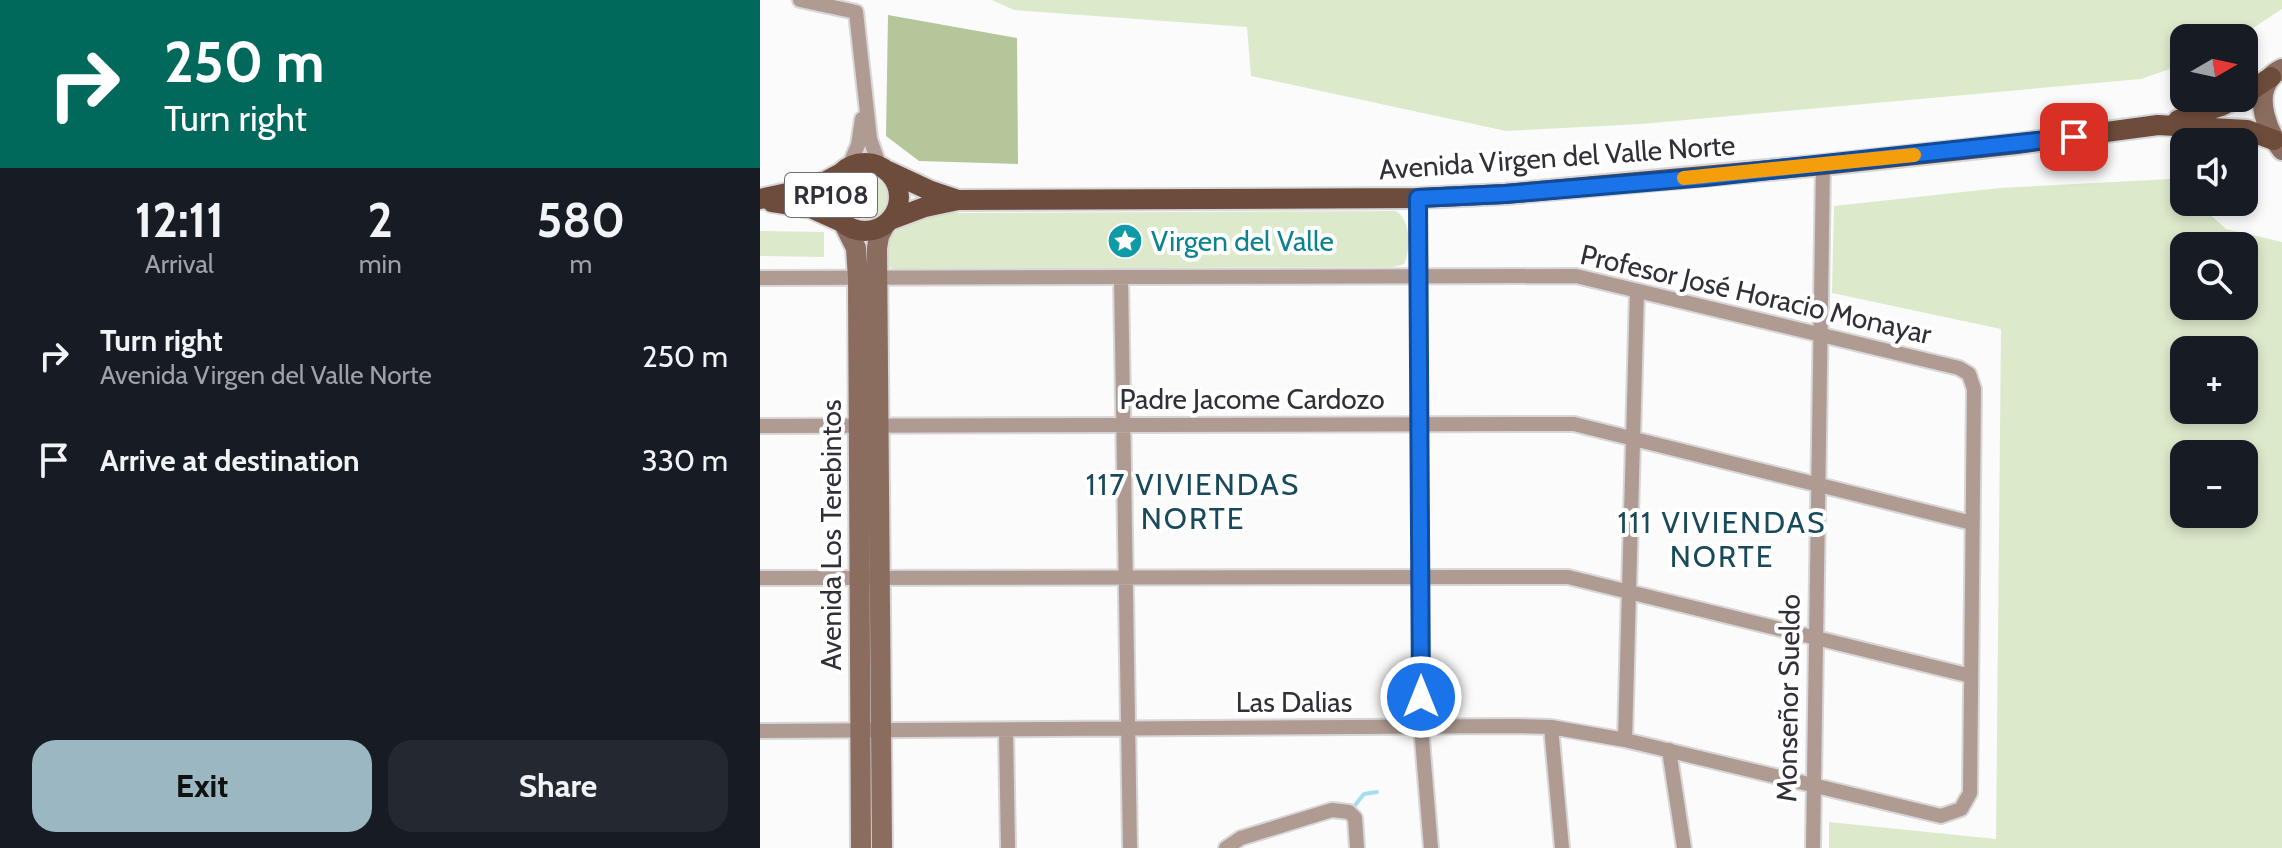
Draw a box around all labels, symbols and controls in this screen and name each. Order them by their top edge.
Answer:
north arrow [2170,24,2258,112]
map controls [2170,24,2258,528]
text: 250 m [164,28,325,96]
icon: right [32,32,136,136]
text: Turn right [164,96,307,140]
pin [2040,103,2108,171]
icon: arrive [2052,115,2096,159]
street label: Avenida Virgen del Valle Norte [1378,128,1736,186]
button: sound [2170,128,2258,216]
road number: RP108 [785,173,877,217]
text: 12:11 [135,191,224,249]
text: 2 [368,191,393,249]
text: 580 [536,191,625,249]
place icon: Virgen del Valle [1106,222,1144,260]
place label: Virgen del Valle [1151,224,1334,258]
button: search [2170,232,2258,320]
street label: Profesor José Horacio Monayar [1577,237,1935,351]
text: Arrival [145,248,214,280]
text: min [359,248,402,280]
text: m [569,248,592,280]
text: Turn right [100,322,223,359]
icon: right [32,334,76,378]
button: + [2170,336,2258,424]
text: 250 m [642,338,728,375]
text: Avenida Virgen del Valle Norte [100,359,432,391]
street label: Padre Jacome Cardozo [1119,382,1385,416]
street label: Avenida Los Terebintos [814,399,848,671]
icon: arrive [32,438,76,482]
button: − [2170,440,2258,528]
text: Arrive at destination [100,442,360,479]
text: 330 m [642,442,728,479]
district label: 117 VIVIENDAS NORTE [1086,466,1300,537]
district label: 111 VIVIENDAS NORTE [1617,504,1827,575]
street label: Monseñor Sueldo [1769,594,1807,802]
position arrow [1379,655,1463,739]
street label: Las Dalias [1236,685,1352,719]
button: Exit [32,740,372,832]
button: Share [388,740,728,832]

